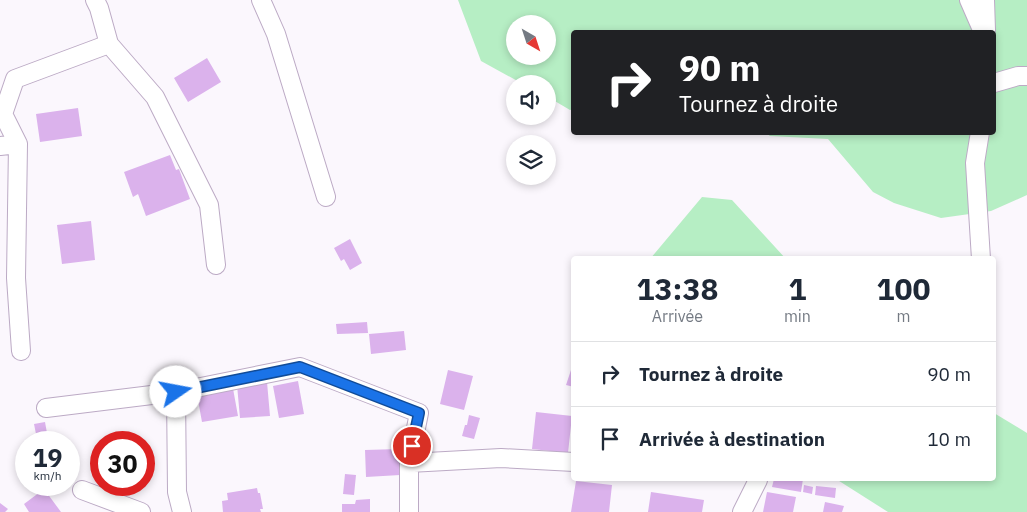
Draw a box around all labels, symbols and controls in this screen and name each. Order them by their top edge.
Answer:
north arrow [506,15,556,65]
map controls [506,15,556,185]
text: 90 m [679,45,761,91]
icon: right [596,50,661,115]
button: sound [506,75,556,125]
text: Tournez à droite [679,89,838,118]
button: layers [506,135,556,185]
text: 13:38 [637,269,718,308]
text: 1 [788,269,806,308]
text: 100 [876,269,930,308]
text: Arrivée [652,306,703,326]
text: min [784,306,811,326]
text: m [896,306,910,326]
icon: right [596,360,624,388]
text: Tournez à droite [639,362,783,386]
text: 90 m [927,362,971,386]
position arrow [149,365,201,417]
pin [391,425,433,467]
icon: arrive [596,425,624,453]
text: Arrivée à destination [639,427,825,451]
text: 10 m [927,427,971,451]
speed limit sign: 30 [90,431,155,496]
icon: arrive [398,432,426,460]
text: 19 [32,441,63,474]
text: km/h [33,468,62,483]

